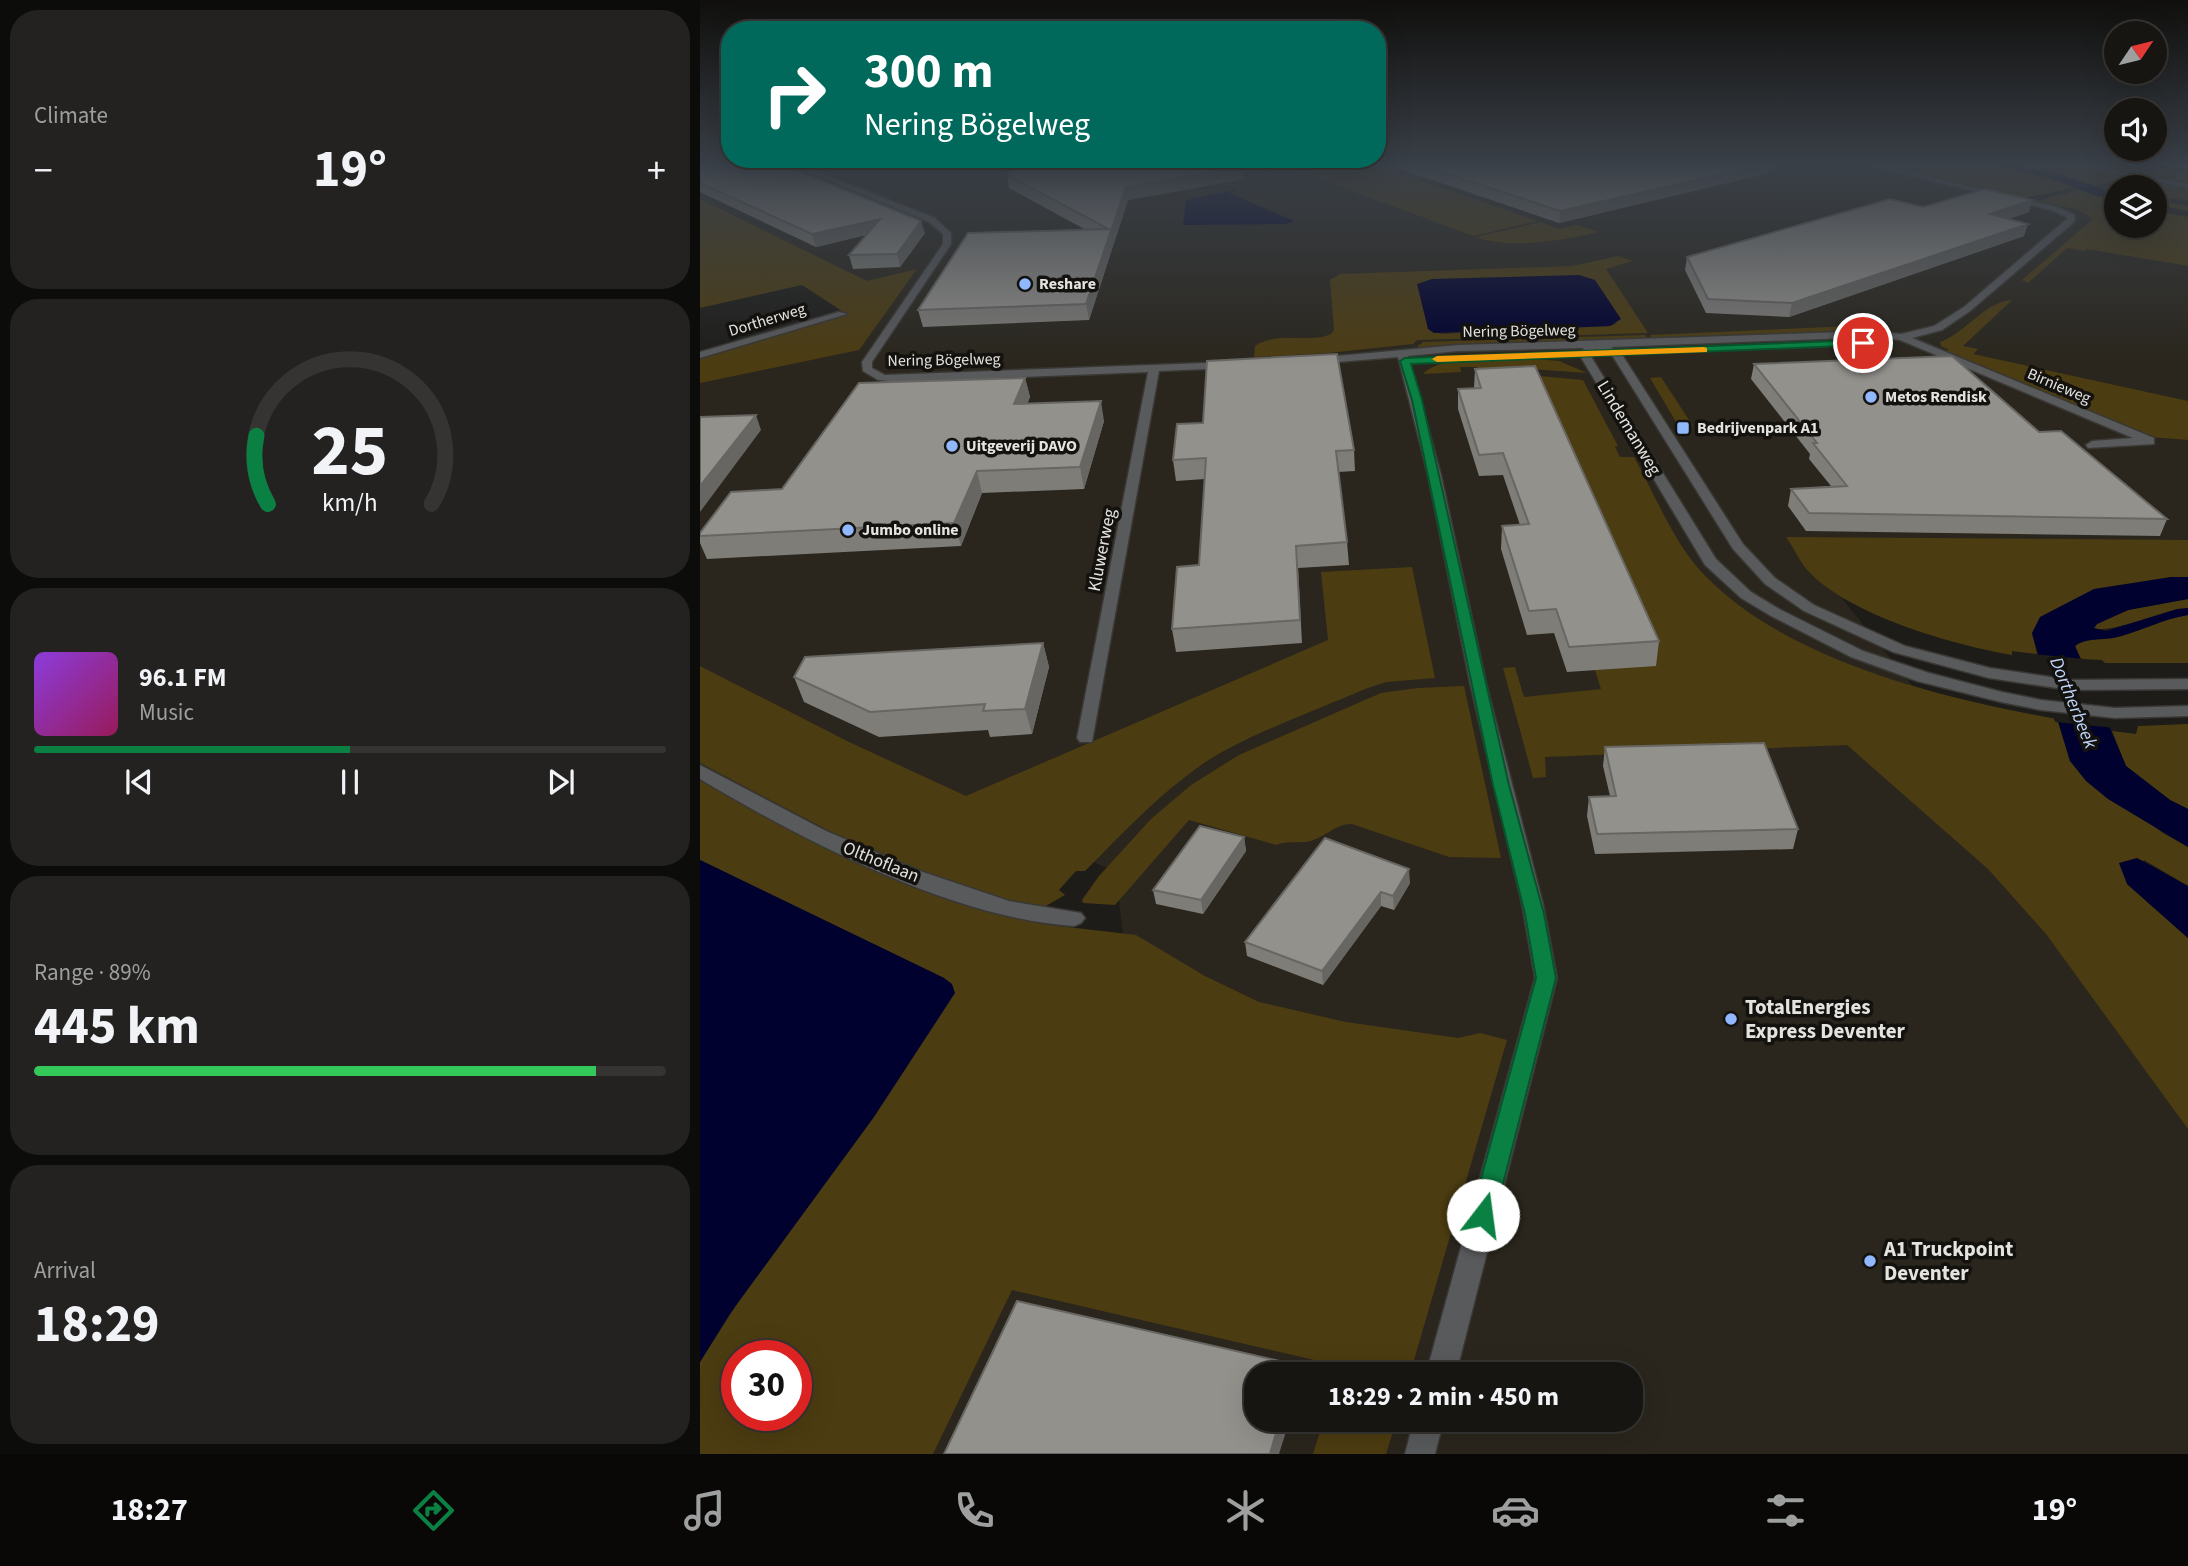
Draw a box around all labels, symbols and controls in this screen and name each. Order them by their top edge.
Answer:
north arrow [2104,21,2166,84]
map controls [2104,21,2167,238]
text: 300 m [864,37,993,107]
icon: right [749,49,840,140]
button: sound [2104,98,2167,161]
text: Climate [34,99,108,132]
text: Nering Bögelweg [864,102,1090,148]
text: 19° [313,133,387,207]
text: − [34,144,53,198]
text: + [647,144,666,198]
button: layers [2104,175,2167,238]
place label: Reshare [1039,273,1096,295]
marker: Reshare [1017,276,1033,292]
street label: Dortherweg [726,298,808,342]
pin [1833,313,1893,373]
street label: Nering Bögelweg [1462,319,1576,343]
icon: arrive [1844,324,1882,362]
street label: Nering Bögelweg [887,348,1001,372]
street label: Birnieweg [2024,363,2094,409]
street label: Lindemanweg [1591,376,1667,480]
place label: Metos Rendisk [1885,386,1987,408]
marker: Metos Rendisk [1863,389,1879,405]
text: 25 [312,400,388,504]
place label: Bedrijvenpark A1 [1697,417,1818,439]
marker: Bedrijvenpark A1 [1675,420,1691,436]
place label: Uitgeverij DAVO [966,435,1077,457]
marker: Uitgeverij DAVO [944,438,960,454]
text: km/h [322,485,378,521]
street label: Kluwerweg [1082,506,1122,594]
place label: Jumbo online [862,519,959,541]
marker: Jumbo online [840,522,856,538]
water label: Dortherbeek [2042,653,2104,754]
text: 96.1 FM [139,659,227,696]
text: Music [139,696,194,729]
icon: previous [120,763,158,801]
icon: pause [331,763,369,801]
icon: next [542,763,580,801]
street label: Olthoflaan [839,835,923,889]
text: Range · 89% [34,956,151,989]
text: 445 km [34,990,200,1064]
place label: TotalEnergies Express Deventer [1745,992,1906,1046]
marker: TotalEnergies Express Deventer [1723,1011,1739,1027]
position arrow [1446,1178,1520,1252]
place label: A1 Truckpoint Deventer [1883,1234,2013,1288]
marker: A1 Truckpoint Deventer [1862,1253,1878,1269]
text: Arrival [34,1254,96,1287]
text: 18:29 [34,1288,159,1362]
speed limit sign: 30 [721,1340,812,1431]
text: 18:29 · 2 min · 450 m [1328,1378,1559,1415]
icon: directions [409,1486,458,1535]
icon: music [680,1486,729,1535]
icon: phone [950,1486,999,1535]
icon: climate [1221,1486,1270,1535]
icon: car [1491,1486,1540,1535]
icon: filters [1761,1486,1810,1535]
text: 18:27 [111,1487,188,1533]
text: 19° [2032,1487,2077,1533]

